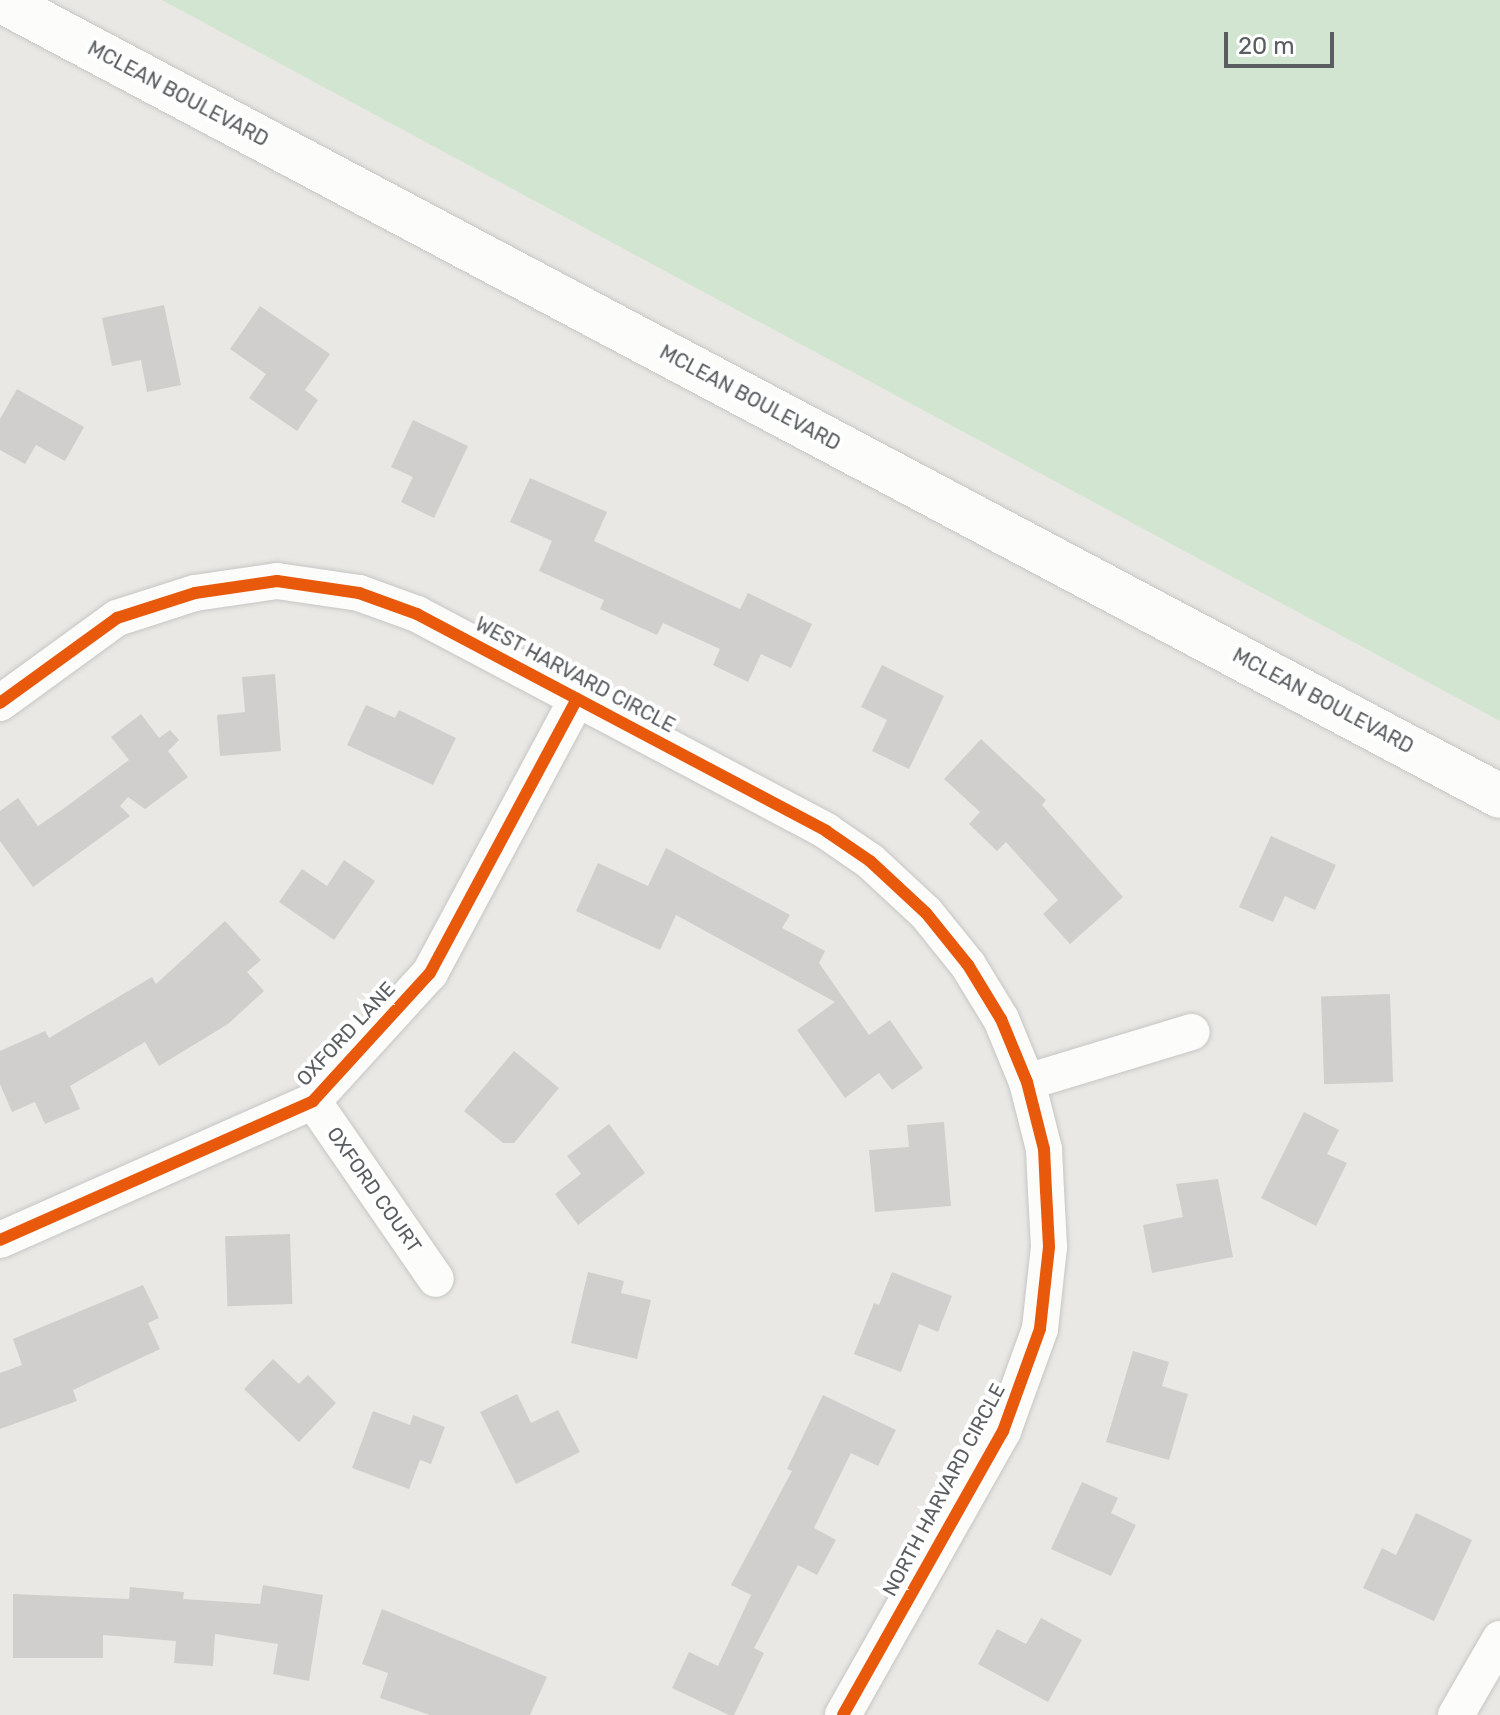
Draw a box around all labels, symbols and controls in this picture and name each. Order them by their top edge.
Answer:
scale bar [1228,16,1338,66]
text: 20 m [1238,32,1295,60]
street label: MCLEAN BOULEVARD [83,36,273,152]
street label: MCLEAN BOULEVARD [655,340,845,456]
street label: WEST HARVARD CIRCLE [471,612,679,738]
street label: MCLEAN BOULEVARD [1228,643,1418,759]
street label: OXFORD LANE [292,977,400,1091]
street label: OXFORD COURT [322,1122,426,1258]
street label: NORTH HARVARD CIRCLE [878,1380,1010,1600]

